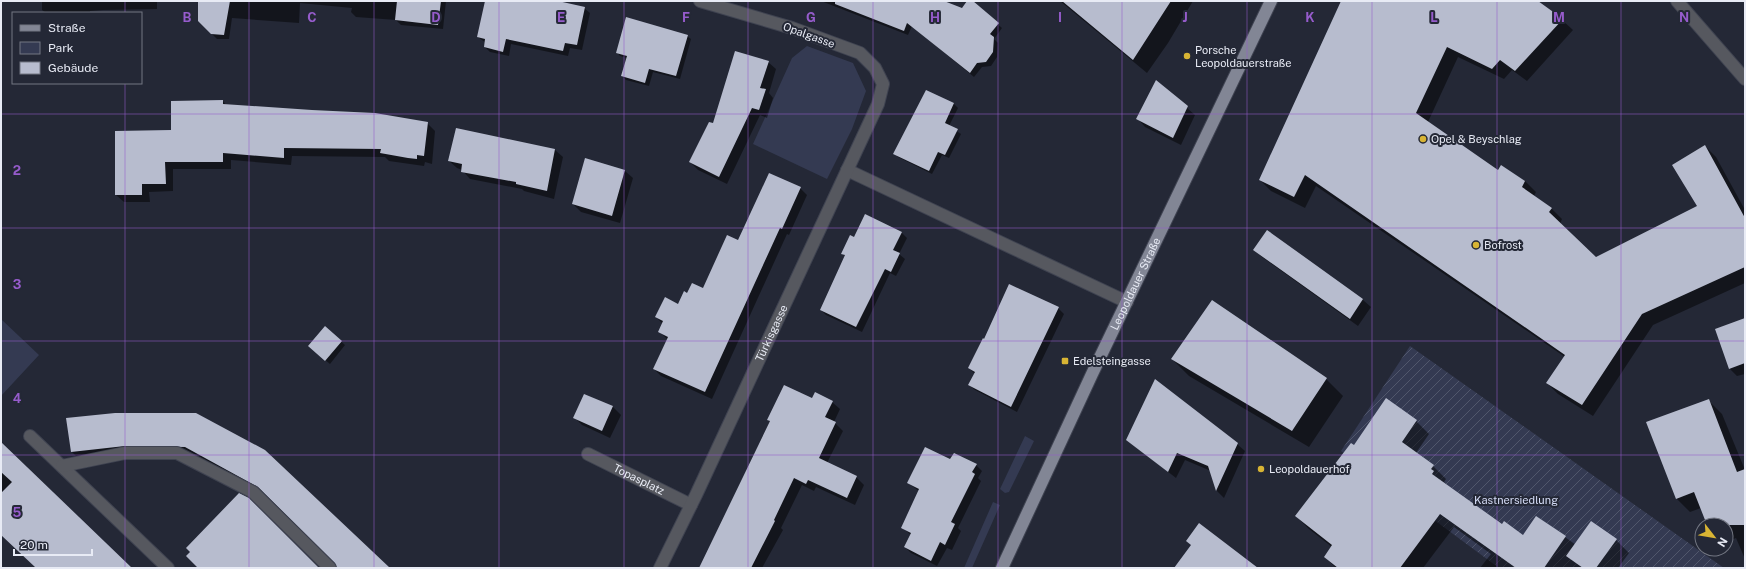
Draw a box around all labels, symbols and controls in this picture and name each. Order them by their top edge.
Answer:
text: B [183,10,192,25]
text: C [307,10,317,25]
text: D [431,10,441,25]
text: E [557,10,565,25]
text: F [682,10,690,25]
text: G [806,10,816,25]
text: H [930,10,940,25]
text: I [1058,10,1062,25]
text: J [1182,10,1188,25]
text: K [1305,10,1315,25]
text: L [1430,10,1438,25]
text: M [1553,10,1565,25]
text: N [1679,10,1689,25]
legend [12,12,142,84]
street label: Opalgasse [782,20,836,50]
text: Straße [48,21,86,35]
text: Park [48,41,74,55]
place label: Porsche Leopoldauerstraße [1195,44,1292,69]
marker: Porsche Leopoldauerstraße [1182,51,1192,61]
text: Gebäude [48,61,98,75]
place label: Opel & Beyschlag [1431,133,1522,145]
marker: Opel & Beyschlag [1418,134,1428,144]
text: 2 [13,163,21,178]
street label: Leopoldauer Straße [1108,236,1163,332]
place label: Bofrost [1484,239,1522,251]
marker: Bofrost [1471,240,1481,250]
text: 3 [13,277,22,292]
street label: Türkisgasse [753,303,790,363]
place label: Edelsteingasse [1073,355,1151,367]
marker: Edelsteingasse [1060,356,1070,366]
text: 4 [13,391,22,406]
street label: Topasplatz [612,462,667,497]
place label: Leopoldauerhof [1269,463,1350,475]
marker: Leopoldauerhof [1256,464,1266,474]
park label: Kastnersiedlung [1474,494,1558,506]
text: 5 [13,505,22,520]
north arrow [1694,517,1734,557]
scale bar [14,531,92,557]
text: N [1715,535,1730,549]
text: 20 m [20,538,48,552]

